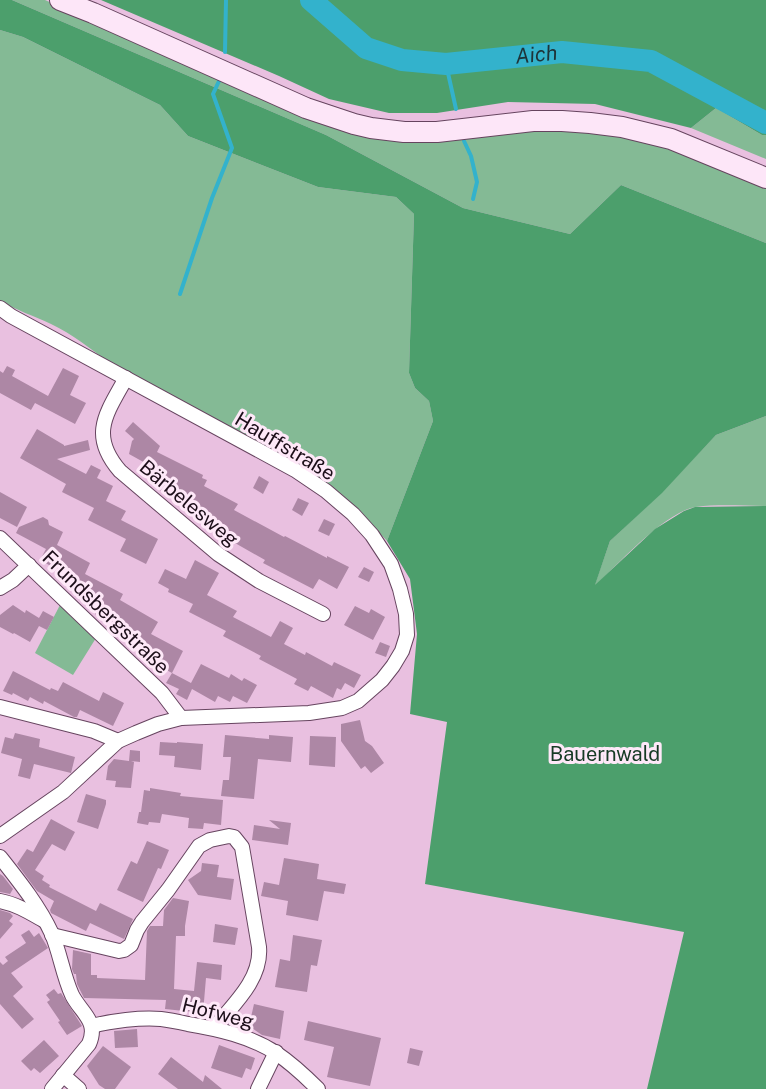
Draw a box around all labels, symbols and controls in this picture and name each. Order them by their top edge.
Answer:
water label: Aich [514,40,559,69]
street label: Hauffstraße [231,407,339,485]
street label: Bärbelesweg [135,455,243,551]
street label: Frundsbergstraße [38,545,174,679]
park label: Bauernwald [550,742,660,766]
street label: Hofweg [180,992,256,1034]

